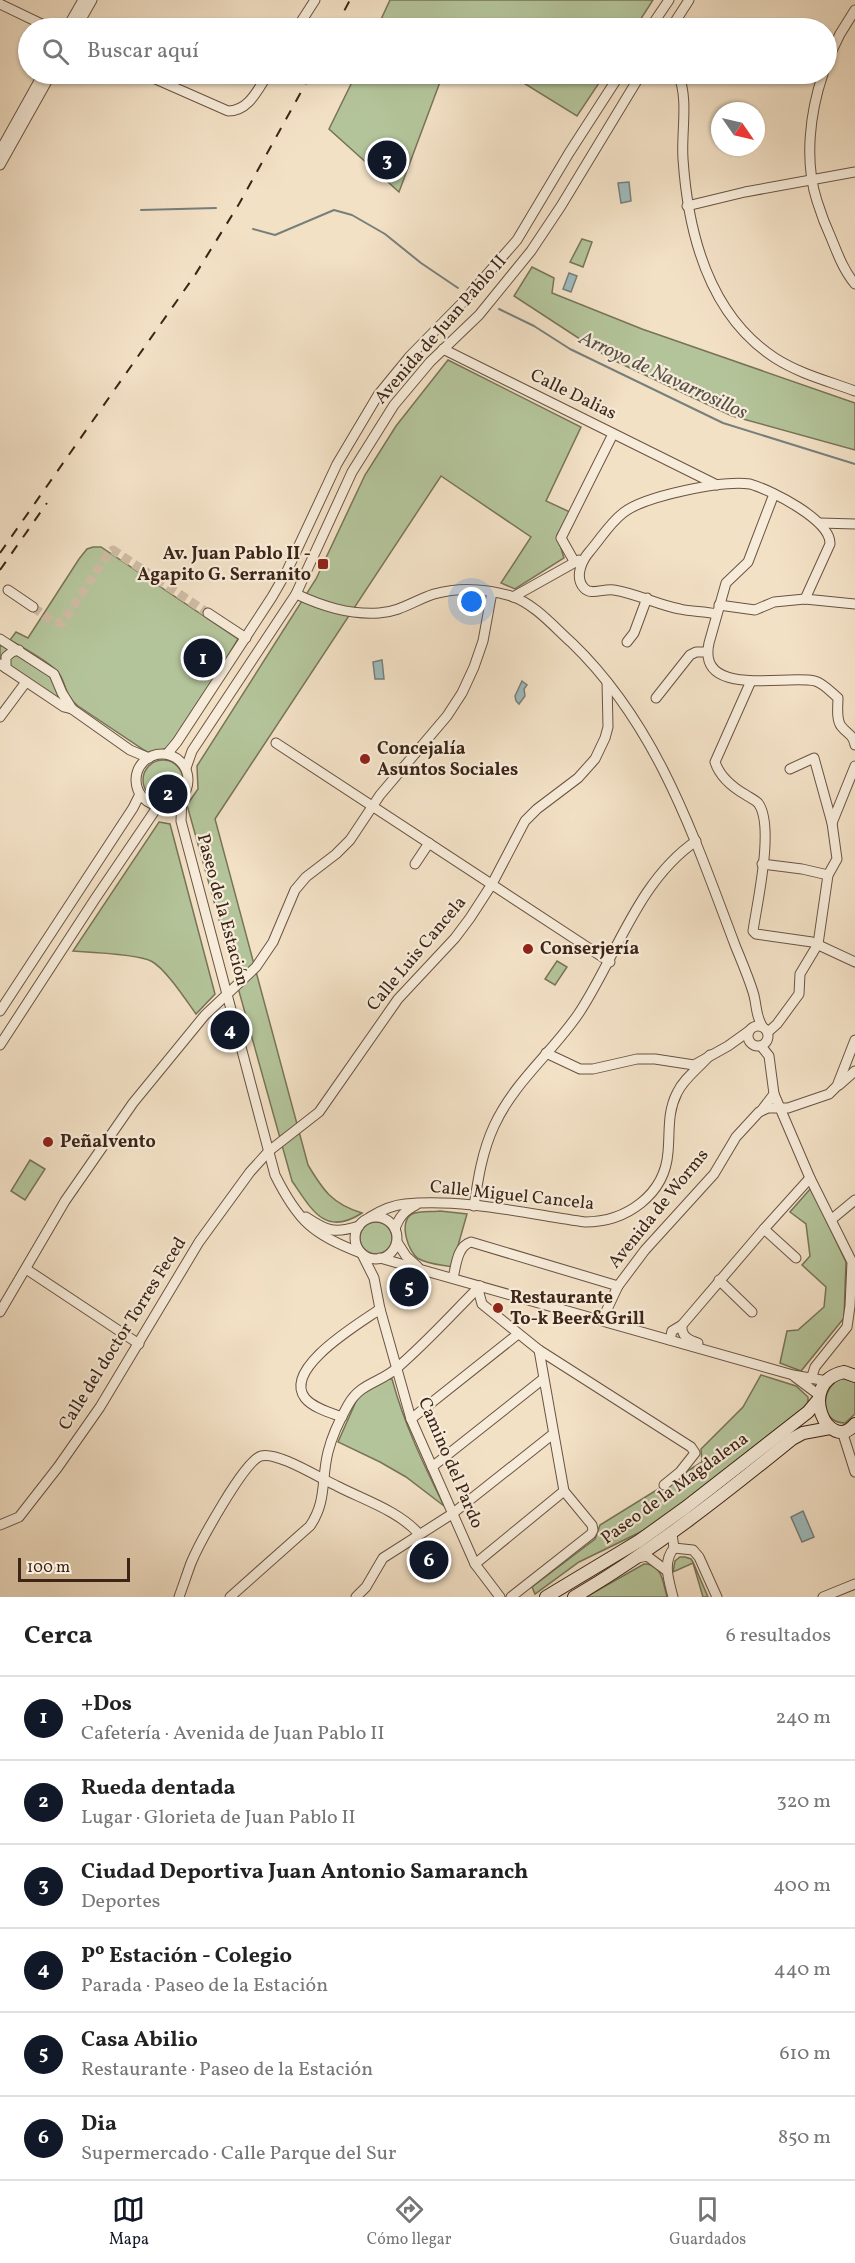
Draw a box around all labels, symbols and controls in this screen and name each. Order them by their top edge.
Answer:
search box [18,18,837,84]
icon: search [39,35,72,68]
text: Buscar aquí [87,36,199,67]
north arrow [711,102,765,156]
pin: 3 [368,138,406,182]
street label: Avenida de Juan Pablo II [369,250,513,410]
water label: Arroyo de Navarrosillos [573,324,752,428]
street label: Calle Dalias [526,363,620,427]
place label: Av. Juan Pablo II - Agapito G. Serranito [137,542,311,588]
marker: Av. Juan Pablo II - Agapito G. Serranito [316,557,330,571]
your location [457,587,486,616]
pin: 1 [184,636,222,680]
place label: Concejalía Asuntos Sociales [377,737,518,783]
marker: Concejalía Asuntos Sociales [358,752,372,766]
pin: 2 [148,772,188,816]
street label: Paseo de la Estación [190,831,254,989]
street label: Calle Luis Cancela [361,891,473,1017]
place label: Conserjería [540,937,639,962]
marker: Conserjería [521,942,535,956]
pin: 4 [210,1008,250,1052]
place label: Peñalvento [60,1130,156,1155]
marker: Peñalvento [41,1135,55,1149]
street label: Avenida de Worms [603,1144,715,1274]
street label: Calle Miguel Cancela [429,1175,595,1217]
street label: Calle del doctor Torres Feced [53,1233,193,1435]
pin: 5 [390,1264,428,1310]
place label: Restaurante To-k Beer&Grill [510,1286,645,1332]
marker: Restaurante To-k Beer&Grill [491,1301,505,1315]
street label: Camino del Pardo [411,1394,489,1532]
street label: Paseo de la Magdalena [596,1427,754,1551]
pin: 6 [410,1538,448,1582]
scale bar [18,1555,130,1582]
text: 100 m [27,1557,70,1579]
text: Cerca [24,1618,93,1654]
text: 6 resultados [726,1622,831,1650]
text: +Dos [81,1689,132,1720]
text: 1 [39,1704,48,1732]
text: 240 m [776,1704,831,1732]
text: Cafetería · Avenida de Juan Pablo II [81,1720,384,1748]
text: Rueda dentada [81,1773,236,1804]
text: 2 [38,1788,49,1816]
text: 320 m [776,1788,831,1816]
text: Lugar · Glorieta de Juan Pablo II [81,1804,356,1832]
text: Ciudad Deportiva Juan Antonio Samaranch [81,1857,528,1888]
text: 3 [38,1872,49,1900]
text: 400 m [773,1872,831,1900]
text: Deportes [81,1888,160,1916]
text: Pº Estación - Colegio [81,1941,292,1972]
text: 4 [37,1956,50,1984]
text: 440 m [774,1956,831,1984]
text: Parada · Paseo de la Estación [81,1972,328,2000]
text: Casa Abilio [81,2025,198,2056]
text: 5 [39,2040,48,2068]
text: 610 m [779,2040,831,2068]
text: Restaurante · Paseo de la Estación [81,2056,373,2084]
text: Dia [81,2109,117,2140]
text: 6 [38,2124,49,2152]
text: 850 m [778,2124,831,2152]
text: Supermercado · Calle Parque del Sur [81,2140,396,2168]
tab: Mapa [109,2193,149,2251]
tab: Cómo llegar [367,2193,452,2251]
tab: Guardados [669,2193,746,2251]

